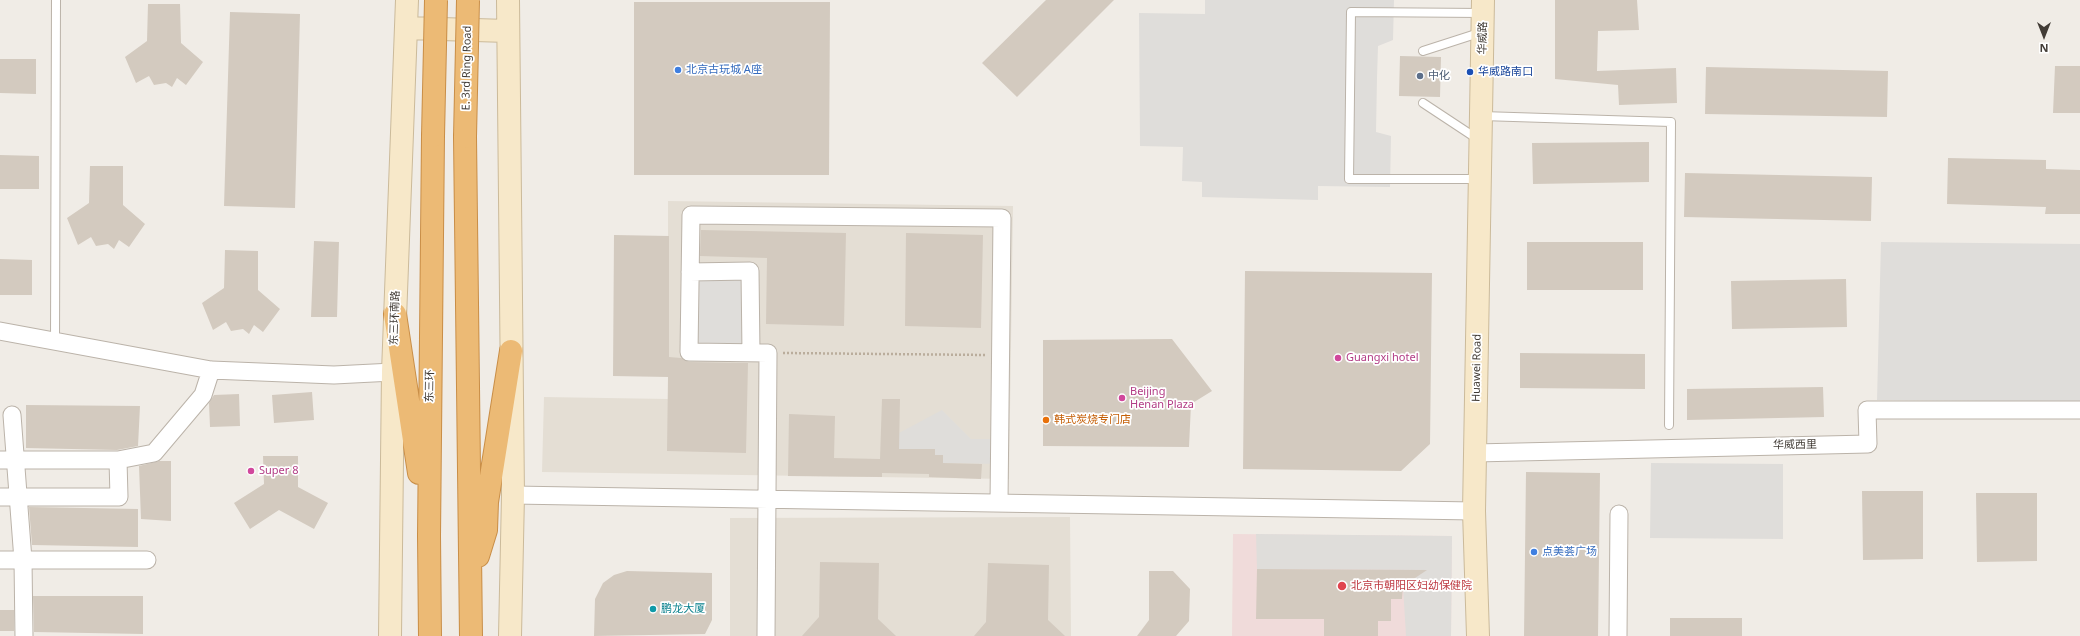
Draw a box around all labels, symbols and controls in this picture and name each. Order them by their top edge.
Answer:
north arrow [2024,16,2064,56]
street label: 华威路 [1476,21,1490,55]
street label: E. 3rd Ring Road [460,26,474,110]
text: N [2040,41,2048,56]
place label: 北京古玩城 A座 [686,63,762,77]
marker: 北京古玩城 A座 [673,65,683,75]
place label: 华威路南口 [1478,65,1533,79]
marker: 华威路南口 [1465,67,1475,77]
place label: 中化 [1428,69,1450,83]
marker: 中化 [1415,71,1425,81]
street label: 东三环南路 [387,290,403,346]
street label: Huawei Road [1470,334,1484,402]
place label: Guangxi hotel [1346,351,1419,365]
marker: Guangxi hotel [1333,353,1343,363]
street label: 东三环 [423,369,437,403]
place label: Beijing Henan Plaza [1130,385,1194,411]
marker: Beijing Henan Plaza [1117,393,1127,403]
place label: 韩式炭烧专门店 [1054,413,1131,427]
marker: 韩式炭烧专门店 [1041,415,1051,425]
street label: 华威西里 [1773,438,1817,452]
place label: Super 8 [259,464,299,478]
marker: Super 8 [246,466,256,476]
place label: 点美荟广场 [1542,545,1597,559]
marker: 点美荟广场 [1529,547,1539,557]
place label: 北京市朝阳区妇幼保健院 [1351,579,1472,593]
marker: 北京市朝阳区妇幼保健院 [1336,580,1348,592]
place label: 鹏龙大厦 [661,602,705,616]
marker: 鹏龙大厦 [648,604,658,614]

